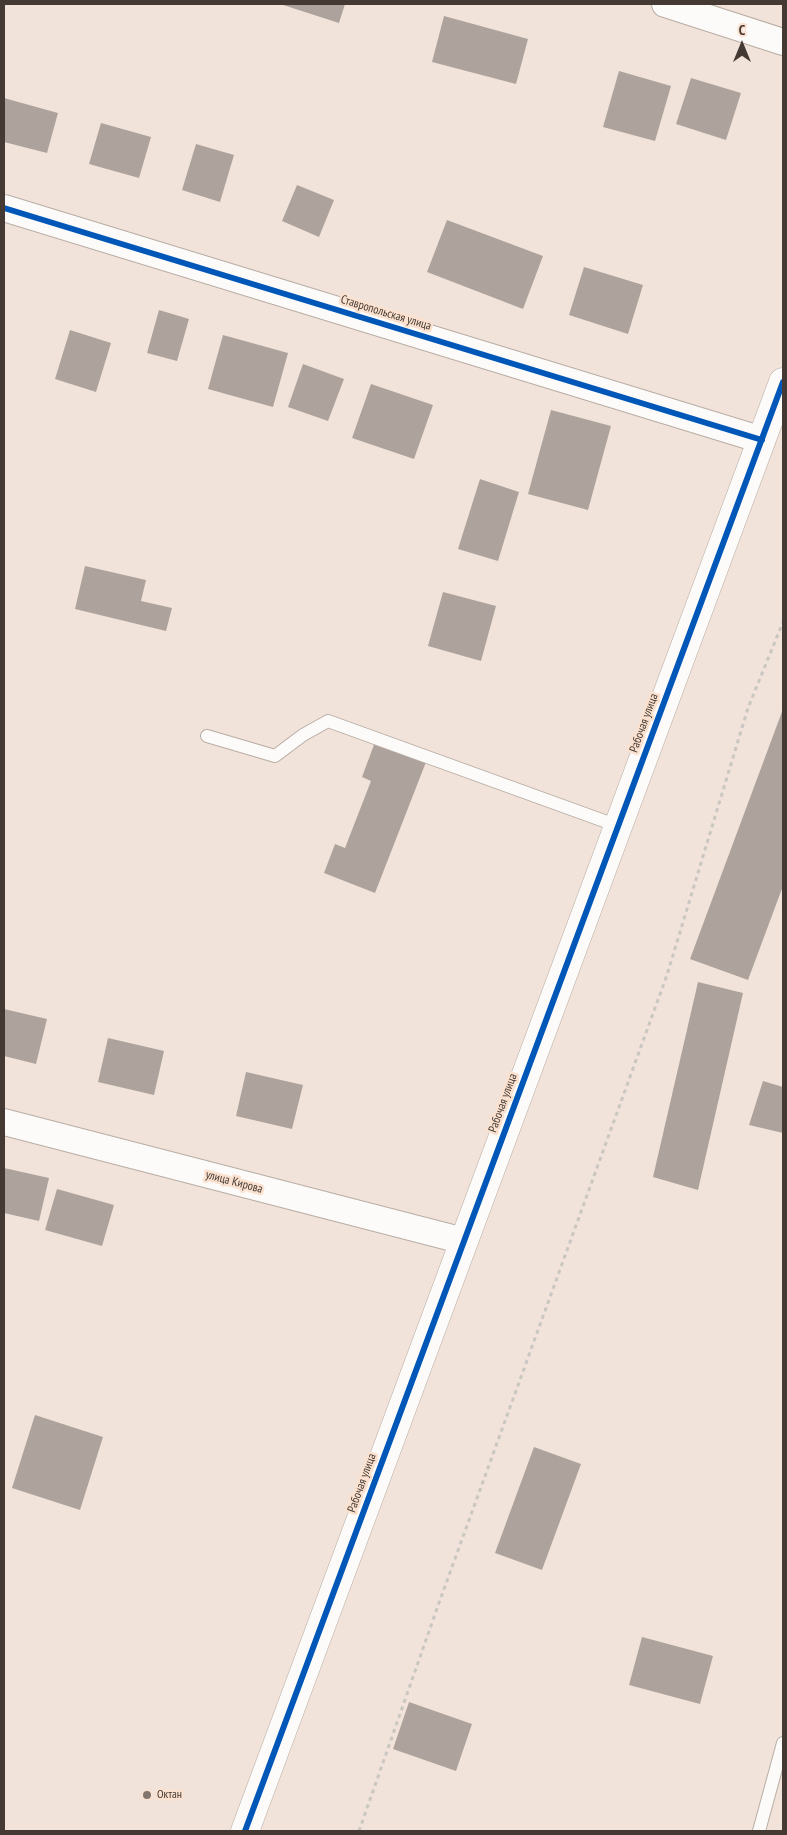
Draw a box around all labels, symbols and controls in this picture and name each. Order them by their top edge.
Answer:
north arrow [717,20,767,70]
text: С [739,21,745,39]
street label: Ставропольская улица [339,292,433,334]
street label: Рабочая улица [627,692,661,754]
street label: Рабочая улица [486,1072,520,1134]
street label: улица Кирова [204,1167,264,1197]
street label: Рабочая улица [345,1452,379,1514]
place label: Октан [157,1788,182,1802]
marker: Октан [141,1789,153,1801]

